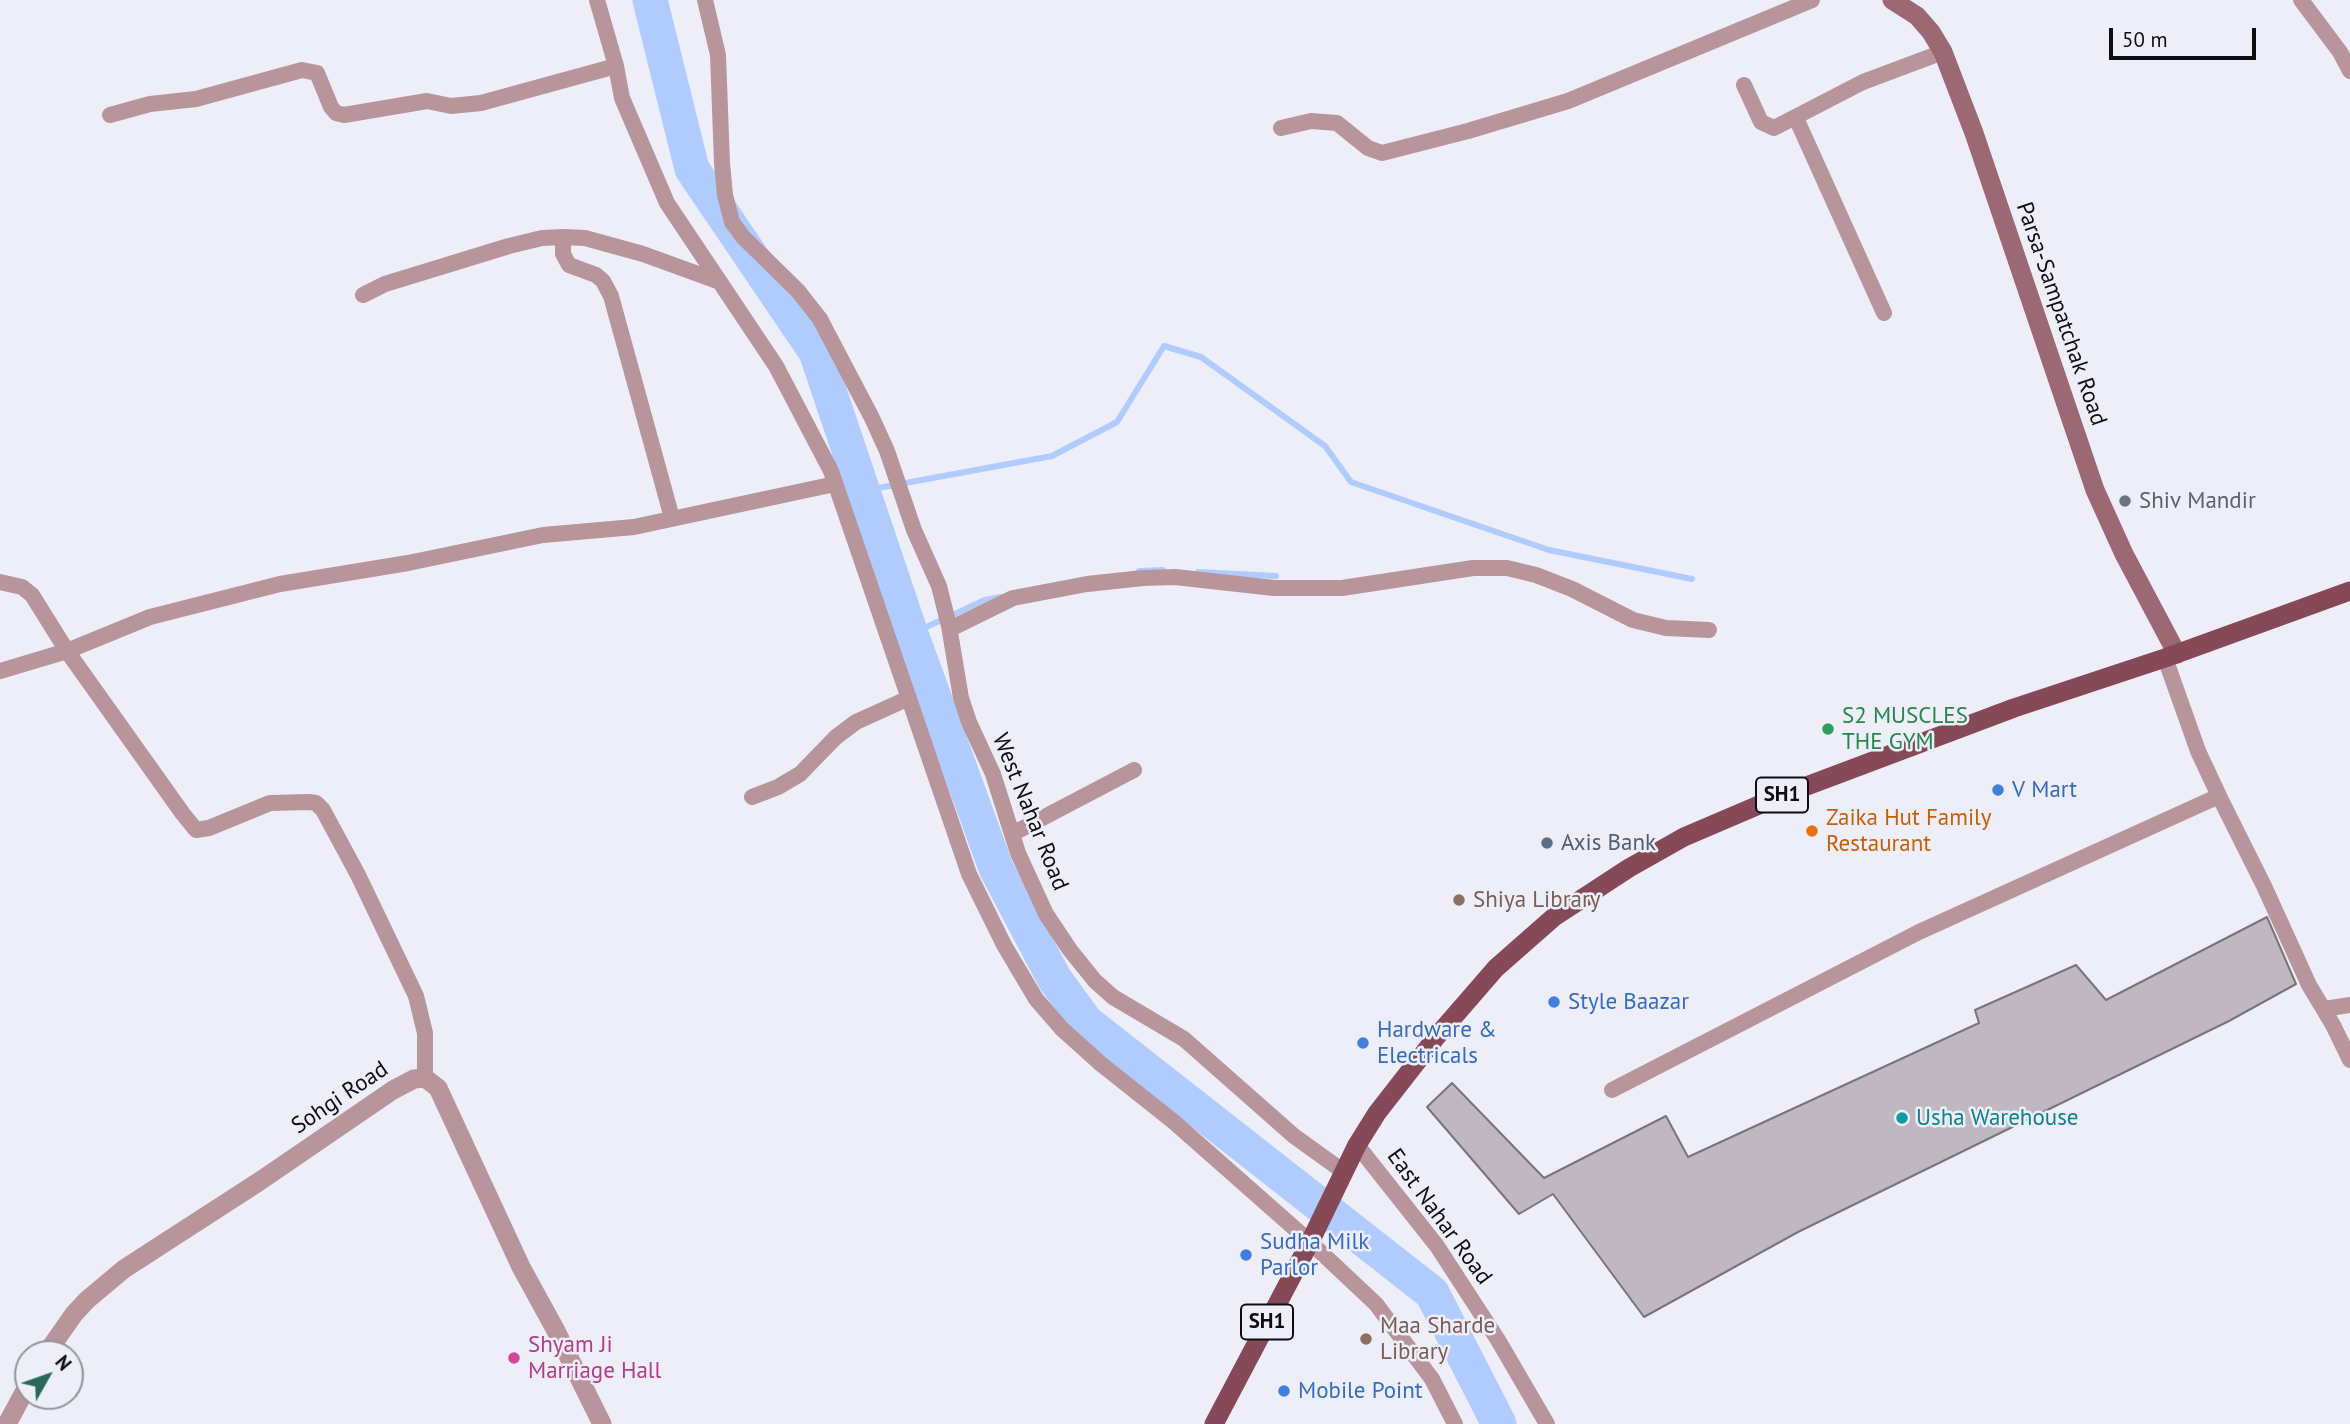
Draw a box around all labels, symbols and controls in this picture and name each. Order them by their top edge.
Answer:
scale bar [2112,14,2259,58]
text: 50 m [2122,26,2168,53]
street label: Parsa-Sampatchak Road [2010,199,2112,429]
place label: Shiv Mandir [2139,487,2256,515]
marker: Shiv Mandir [2117,493,2133,509]
place label: S2 MUSCLES THE GYM [1842,702,1968,756]
marker: S2 MUSCLES THE GYM [1820,721,1836,737]
street label: West Nahar Road [986,729,1074,895]
place label: V Mart [2012,776,2077,804]
road number: SH1 [1756,778,1808,812]
marker: V Mart [1990,782,2006,798]
place label: Zaika Hut Family Restaurant [1826,804,1992,858]
marker: Zaika Hut Family Restaurant [1804,823,1820,839]
place label: Axis Bank [1561,829,1656,857]
marker: Axis Bank [1539,835,1555,851]
place label: Shiya Library [1473,886,1600,914]
marker: Shiya Library [1451,892,1467,908]
place label: Style Baazar [1568,988,1689,1016]
marker: Style Baazar [1546,994,1562,1010]
place label: Hardware & Electricals [1377,1016,1497,1070]
marker: Hardware & Electricals [1355,1035,1371,1051]
street label: Sohgi Road [286,1056,394,1140]
place label: Usha Warehouse [1916,1104,2078,1132]
marker: Usha Warehouse [1894,1110,1910,1126]
street label: East Nahar Road [1381,1144,1497,1290]
place label: Sudha Milk Parlor [1260,1228,1369,1282]
marker: Sudha Milk Parlor [1238,1247,1254,1263]
road number: SH1 [1241,1304,1293,1340]
place label: Maa Sharde Library [1380,1312,1495,1366]
place label: Shyam Ji Marriage Hall [528,1331,661,1385]
marker: Maa Sharde Library [1358,1331,1374,1347]
north arrow [14,1340,84,1410]
text: N [50,1350,77,1375]
marker: Shyam Ji Marriage Hall [506,1350,522,1366]
place label: Mobile Point [1298,1377,1423,1405]
marker: Mobile Point [1276,1383,1292,1399]

